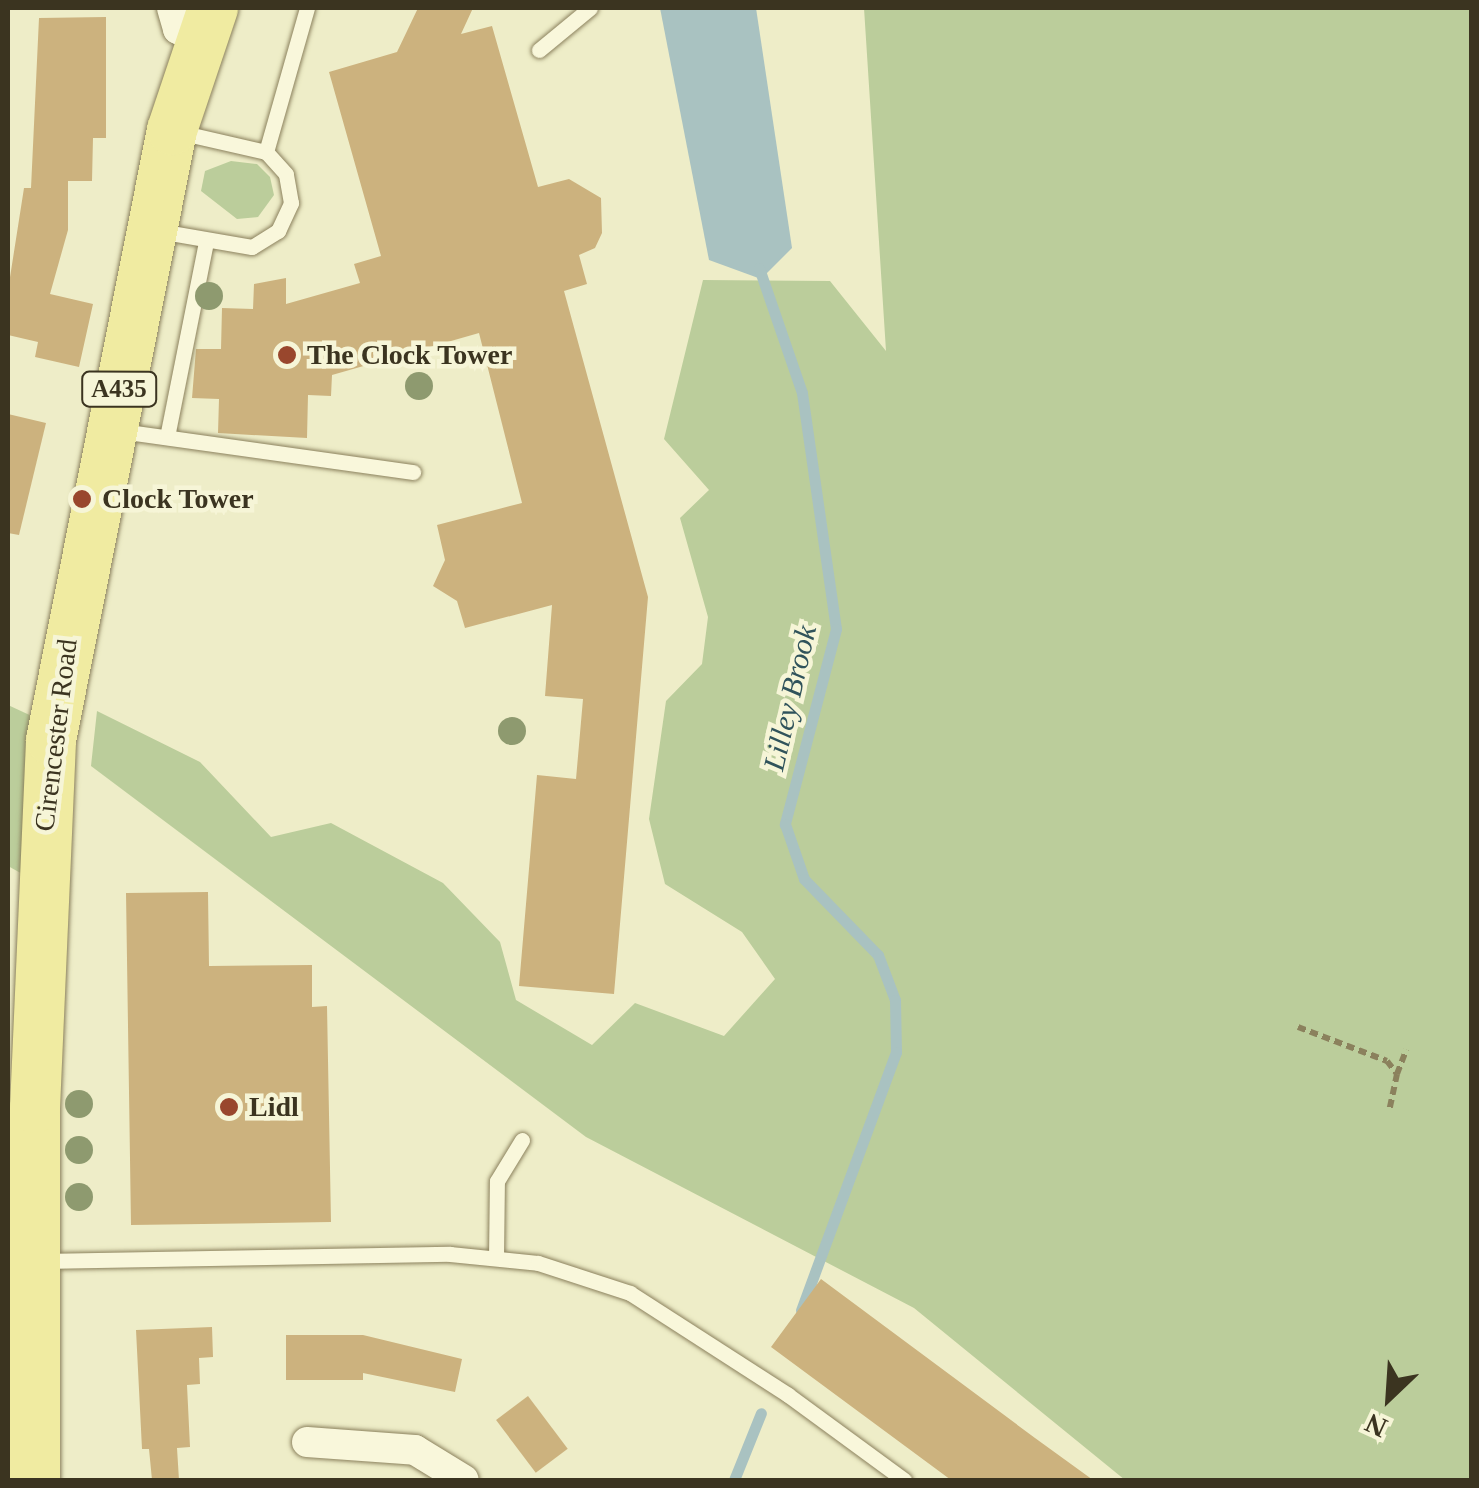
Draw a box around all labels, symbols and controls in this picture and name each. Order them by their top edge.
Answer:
place label: The Clock Tower [307,338,513,372]
marker: The Clock Tower [276,344,298,366]
road number: A435 [79,369,159,409]
place label: Clock Tower [102,482,254,516]
marker: Clock Tower [71,488,93,510]
water label: Lilley Brook [756,622,824,774]
street label: Cirencester Road [28,637,84,833]
place label: Lidl [249,1090,299,1124]
marker: Lidl [218,1096,240,1118]
north arrow [1339,1348,1439,1448]
text: N [1360,1407,1392,1444]

